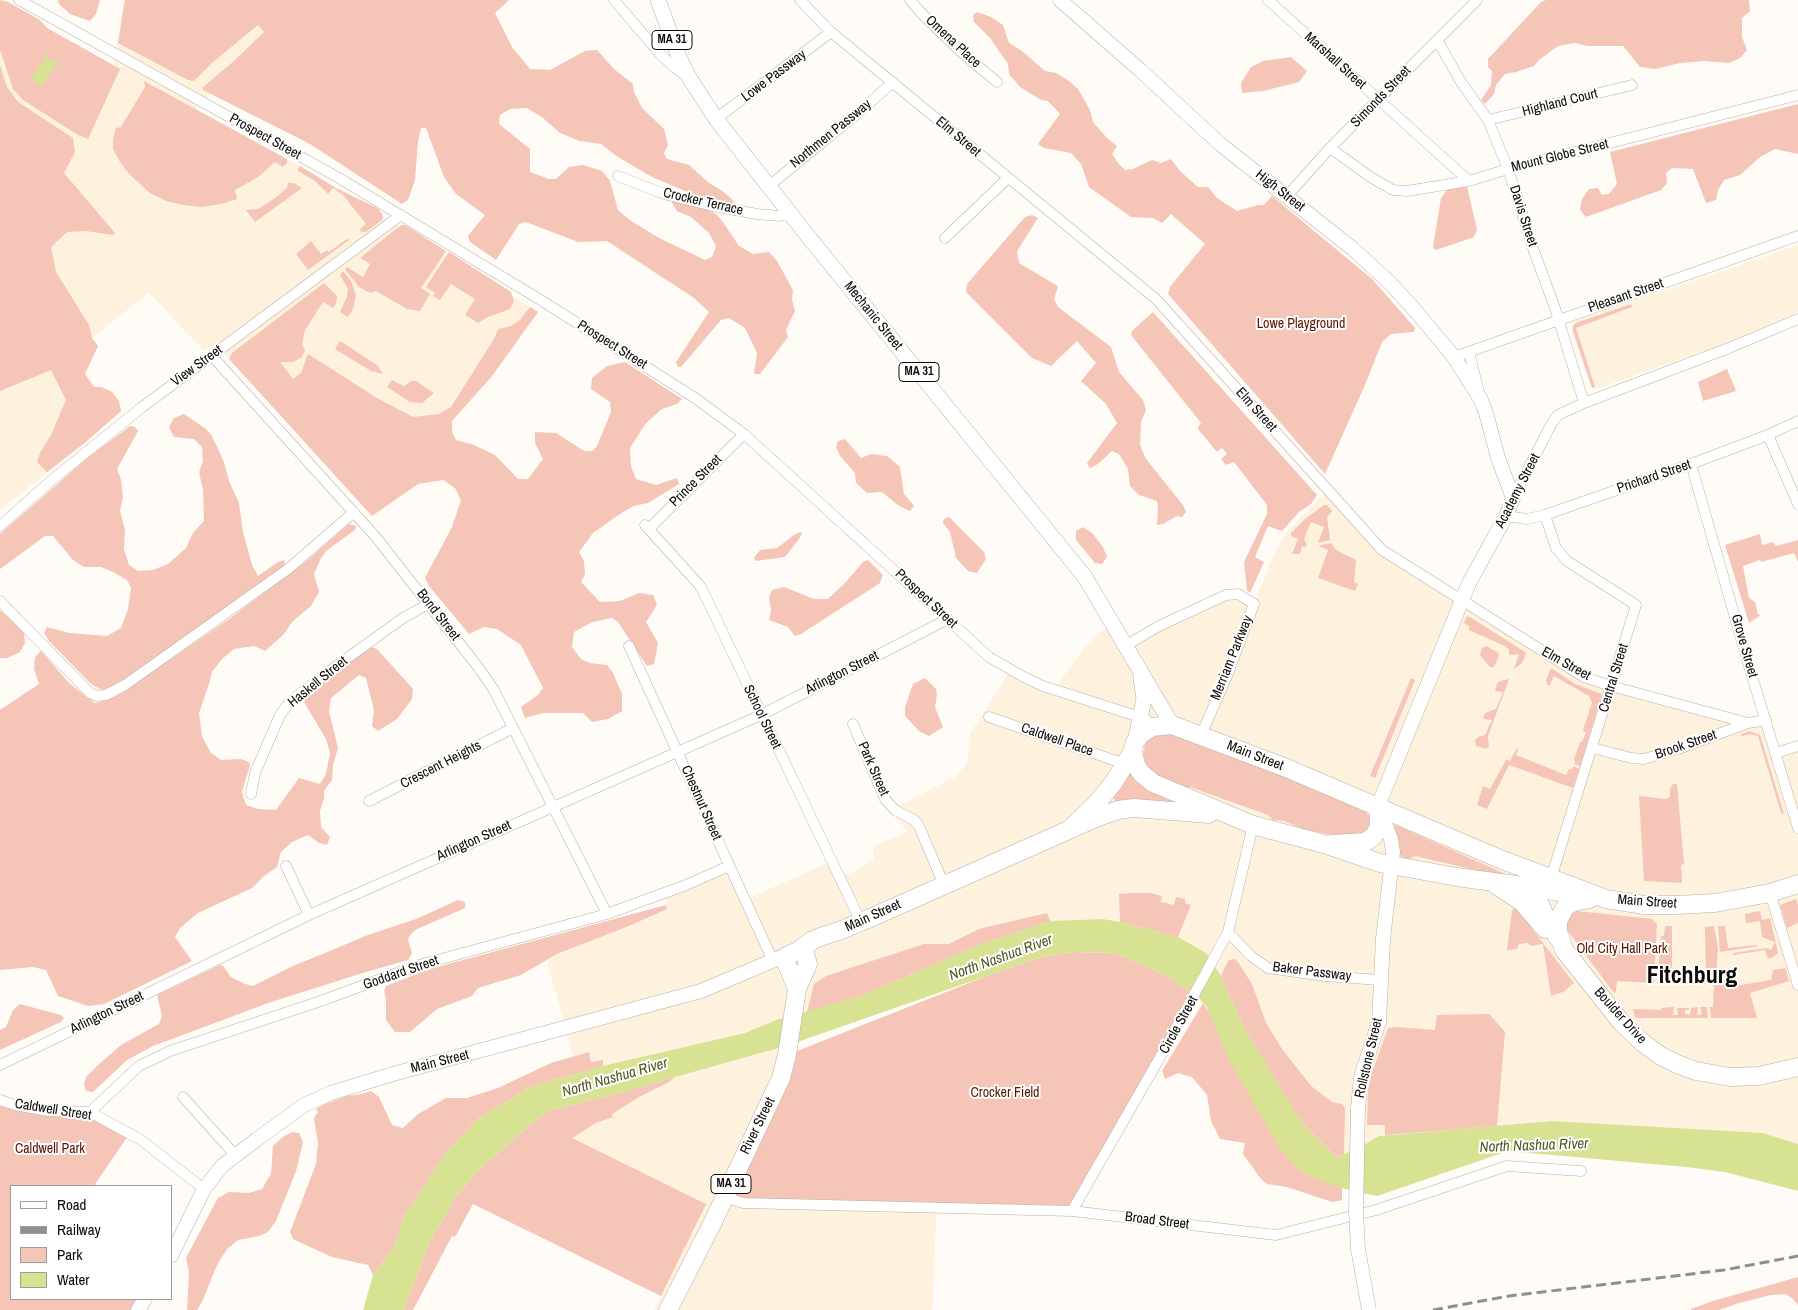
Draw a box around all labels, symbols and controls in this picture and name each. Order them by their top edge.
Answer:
street label: Omena Place [922,12,984,72]
street label: Marshall Street [1301,29,1369,93]
road number: MA 31 [652,30,692,50]
street label: Lowe Passway [738,46,810,106]
street label: Simonds Street [1347,63,1415,131]
street label: Highland Court [1521,86,1599,120]
street label: Northmen Passway [787,96,875,172]
street label: Prospect Street [226,110,304,164]
street label: Elm Street [932,113,984,161]
street label: Mount Globe Street [1510,136,1610,176]
street label: High Street [1252,167,1308,215]
street label: Davis Street [1505,183,1541,249]
street label: Crocker Terrace [661,185,745,219]
street label: Pleasant Street [1586,275,1666,317]
street label: Mechanic Street [840,278,906,354]
park label: Lowe Playground [1257,316,1345,332]
street label: Prospect Street [574,317,650,373]
street label: View Street [168,342,226,390]
road number: MA 31 [899,362,939,382]
street label: Elm Street [1232,384,1280,436]
street label: Prince Street [666,451,726,511]
street label: Academy Street [1492,451,1544,531]
street label: Prichard Street [1615,456,1693,498]
street label: Prospect Street [891,566,961,632]
street label: Bond Street [413,586,463,644]
street label: Grove Street [1727,612,1761,680]
street label: Merriam Parkway [1207,613,1257,703]
street label: Central Street [1596,642,1632,714]
street label: Elm Street [1538,644,1594,684]
street label: Arlington Street [803,647,881,699]
street label: Haskell Street [285,653,351,711]
street label: School Street [739,682,785,752]
street label: Caldwell Place [1019,720,1095,760]
street label: Brook Street [1653,727,1719,763]
street label: Crescent Heights [398,737,484,793]
street label: Main Street [1224,738,1286,774]
street label: Park Street [854,739,892,799]
street label: Chestnut Street [677,763,725,843]
street label: Arlington Street [434,817,514,865]
street label: Main Street [1617,892,1677,912]
street label: Main Street [842,896,904,936]
water label: North Nashua River [947,931,1055,985]
park label: Old City Hall Park [1576,941,1668,957]
street label: Goddard Street [361,952,441,994]
street label: Baker Passway [1272,959,1352,985]
district label: Fitchburg [1647,963,1737,991]
street label: Boulder Drive [1590,984,1650,1048]
street label: Arlington Street [67,988,147,1038]
street label: Circle Street [1156,993,1202,1057]
street label: Rollstone Street [1352,1016,1386,1100]
street label: Main Street [409,1047,471,1077]
water label: North Nashua River [560,1054,670,1102]
park label: Crocker Field [971,1085,1039,1101]
street label: River Street [737,1095,779,1157]
street label: Caldwell Street [14,1096,92,1124]
water label: North Nashua River [1479,1135,1589,1157]
park label: Caldwell Park [15,1141,85,1157]
road number: MA 31 [711,1174,751,1194]
legend [10,1185,172,1300]
text: Road [57,1194,86,1215]
street label: Broad Street [1124,1209,1190,1233]
text: Railway [57,1219,101,1240]
text: Park [57,1244,82,1265]
text: Water [57,1269,89,1290]

